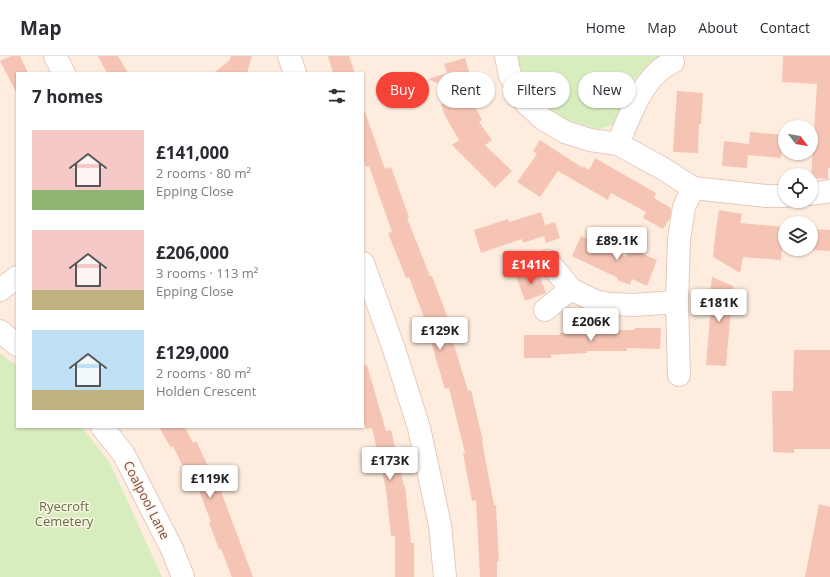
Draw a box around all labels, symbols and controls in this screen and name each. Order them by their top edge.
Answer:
text: Map [20,15,61,41]
text: Home [586,18,625,37]
text: Map [647,18,676,37]
text: About [698,18,738,37]
text: Contact [760,18,810,37]
chip: Buy [376,72,429,108]
chip: Rent [437,72,495,108]
chip: Filters [503,72,570,108]
chip: New [578,72,636,108]
text: 7 homes [32,85,103,108]
icon: filters [326,85,348,107]
north arrow [778,120,818,160]
map controls [778,120,818,256]
text: £141,000 [156,141,229,164]
icon: home [64,146,112,194]
text: 2 rooms · 80 m² [156,164,251,182]
button: locate [778,168,818,208]
text: Epping Close [156,182,234,200]
button: layers [778,216,818,256]
pin: £89.1K [584,227,650,261]
text: £89.1K [596,231,638,249]
text: £206,000 [156,241,229,264]
icon: home [64,246,112,294]
pin: £141K [503,251,559,285]
text: £141K [512,255,550,273]
text: 3 rooms · 113 m² [156,264,258,282]
text: Epping Close [156,282,234,300]
pin: £181K [691,289,747,323]
text: £181K [700,293,738,311]
pin: £206K [563,308,619,342]
text: £206K [572,312,610,330]
pin: £129K [412,317,468,351]
text: £129K [421,321,459,339]
text: £129,000 [156,341,229,364]
icon: home [64,346,112,394]
text: 2 rooms · 80 m² [156,364,251,382]
text: Holden Crescent [156,382,256,400]
pin: £173K [362,447,418,481]
text: £173K [371,451,409,469]
street label: Coalpool Lane [119,458,175,542]
pin: £119K [182,465,238,499]
text: £119K [191,469,229,487]
park label: Ryecroft Cemetery [35,497,94,530]

